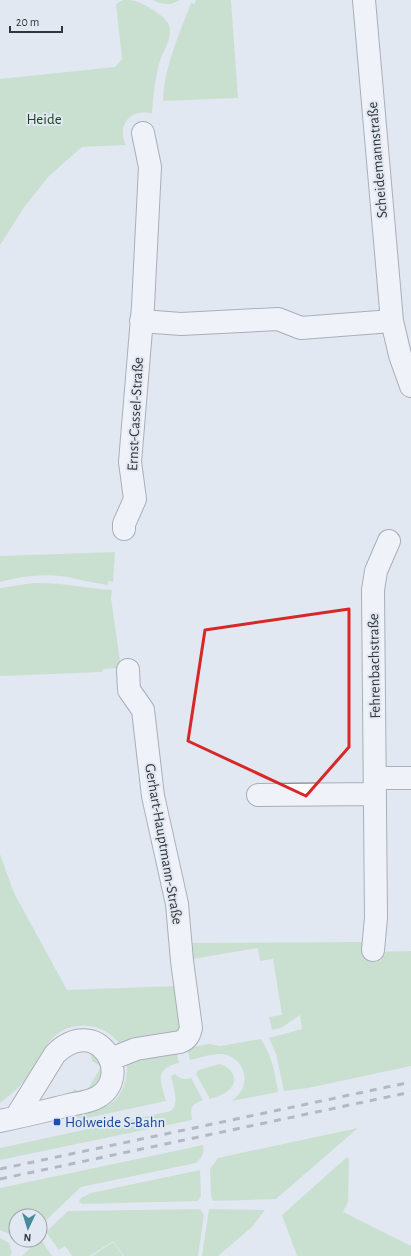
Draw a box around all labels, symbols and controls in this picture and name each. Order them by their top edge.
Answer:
scale bar [10,8,62,34]
text: 20 m [16,16,39,28]
street label: Scheidemannstraße [365,101,390,219]
park label: Heide [26,112,62,127]
street label: Ernst-Cassel-Straße [125,357,146,471]
street label: Fehrenbachstraße [366,613,383,719]
street label: Gerhart-Hauptmann-Straße [142,763,185,926]
place label: Holweide S-Bahn [65,1115,165,1130]
marker: Holweide S-Bahn [52,1117,62,1127]
north arrow [8,1208,48,1248]
text: N [23,1232,32,1243]

